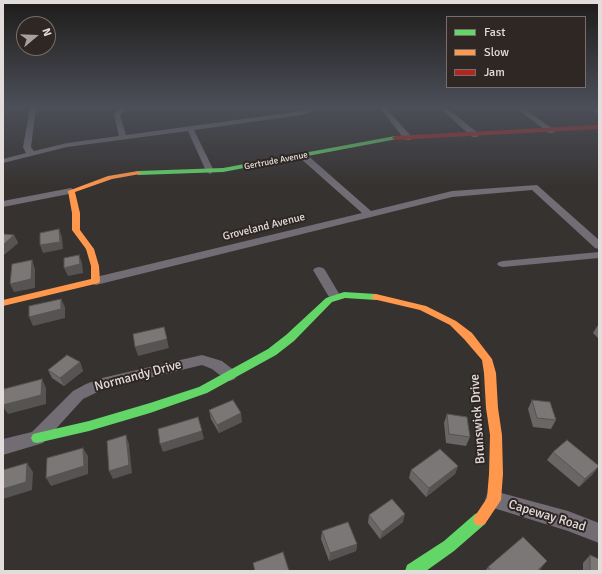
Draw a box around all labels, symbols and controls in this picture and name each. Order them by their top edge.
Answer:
north arrow [16,16,56,56]
legend [446,16,586,88]
text: Fast [484,25,505,40]
text: N [39,27,54,38]
text: Slow [484,45,509,60]
text: Jam [484,65,505,80]
street label: Gertrude Avenue [243,150,309,172]
street label: Groveland Avenue [221,210,307,244]
street label: Normandy Drive [93,357,183,395]
street label: Brunswick Drive [467,374,489,464]
street label: Capeway Road [506,497,588,535]

